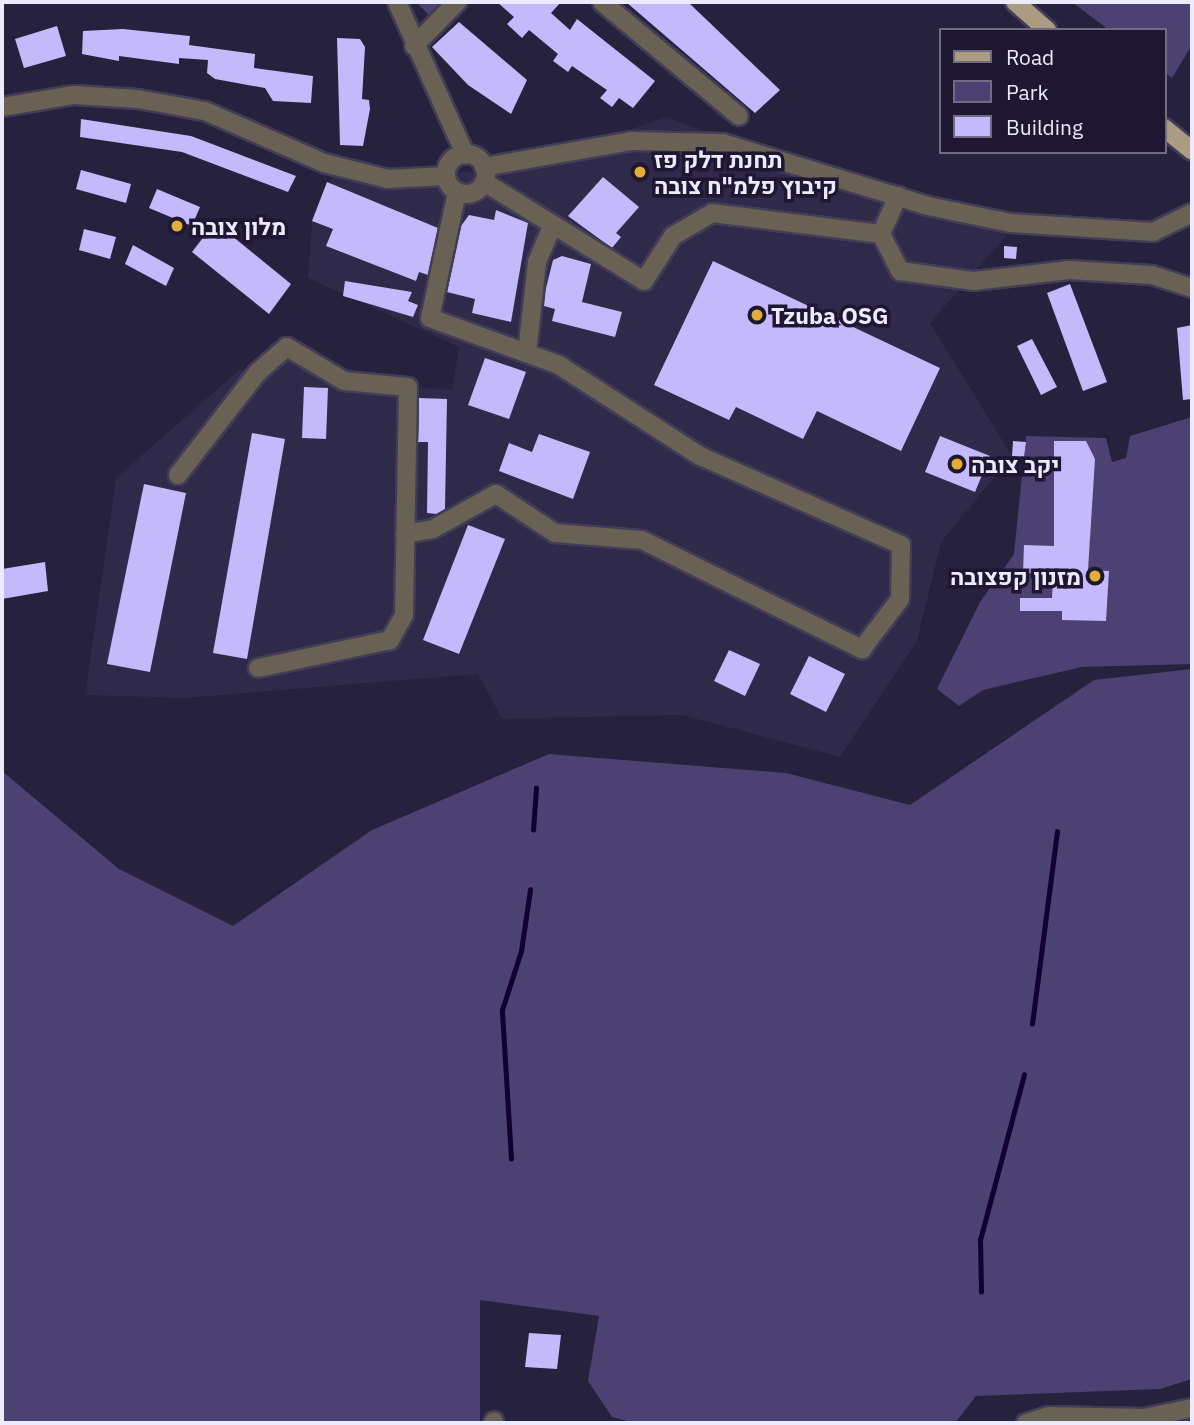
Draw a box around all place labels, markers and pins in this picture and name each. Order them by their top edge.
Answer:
place label: תחנת דלק פז קיבוץ פלמ"ח צובה [654,145,837,199]
marker: תחנת דלק פז קיבוץ פלמ"ח צובה [632,164,648,180]
place label: מלון צובה [191,212,286,240]
marker: מלון צובה [169,218,185,234]
place label: Tzuba OSG [771,301,889,329]
marker: Tzuba OSG [749,307,765,323]
place label: יקב צובה [971,450,1059,478]
marker: יקב צובה [949,456,965,472]
place label: מזנון קפצובה [950,562,1081,590]
marker: מזנון קפצובה [1087,568,1103,584]

